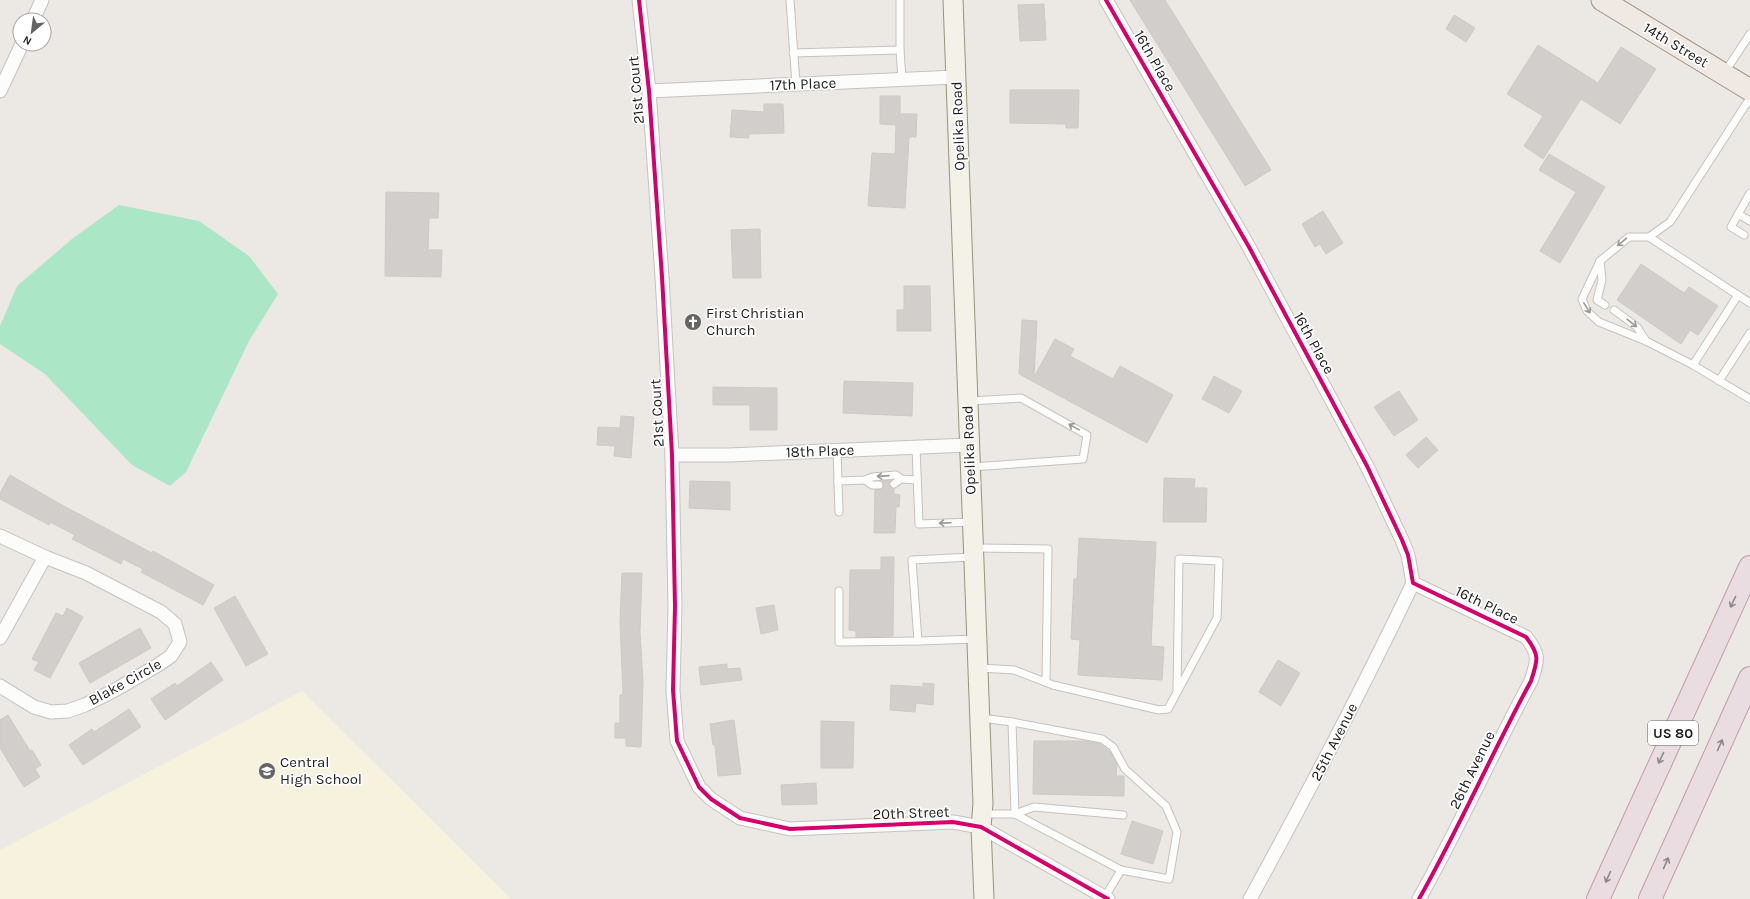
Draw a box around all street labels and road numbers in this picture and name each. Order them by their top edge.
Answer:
street label: 14th Street [1640,19,1712,72]
street label: 16th Place [1130,27,1180,95]
street label: 21st Court [624,55,648,125]
street label: 17th Place [769,74,837,94]
street label: Opelika Road [947,81,969,171]
street label: 16th Place [1290,309,1338,377]
street label: 21st Court [646,378,668,448]
street label: Opelika Road [958,405,980,495]
street label: 18th Place [785,441,855,461]
street label: 16th Place [1452,582,1522,628]
street label: Blake Circle [86,655,164,709]
street label: 25th Avenue [1307,700,1361,784]
road number: US 80 [1648,721,1698,745]
street label: 26th Avenue [1445,728,1499,812]
street label: 20th Street [872,803,950,823]

